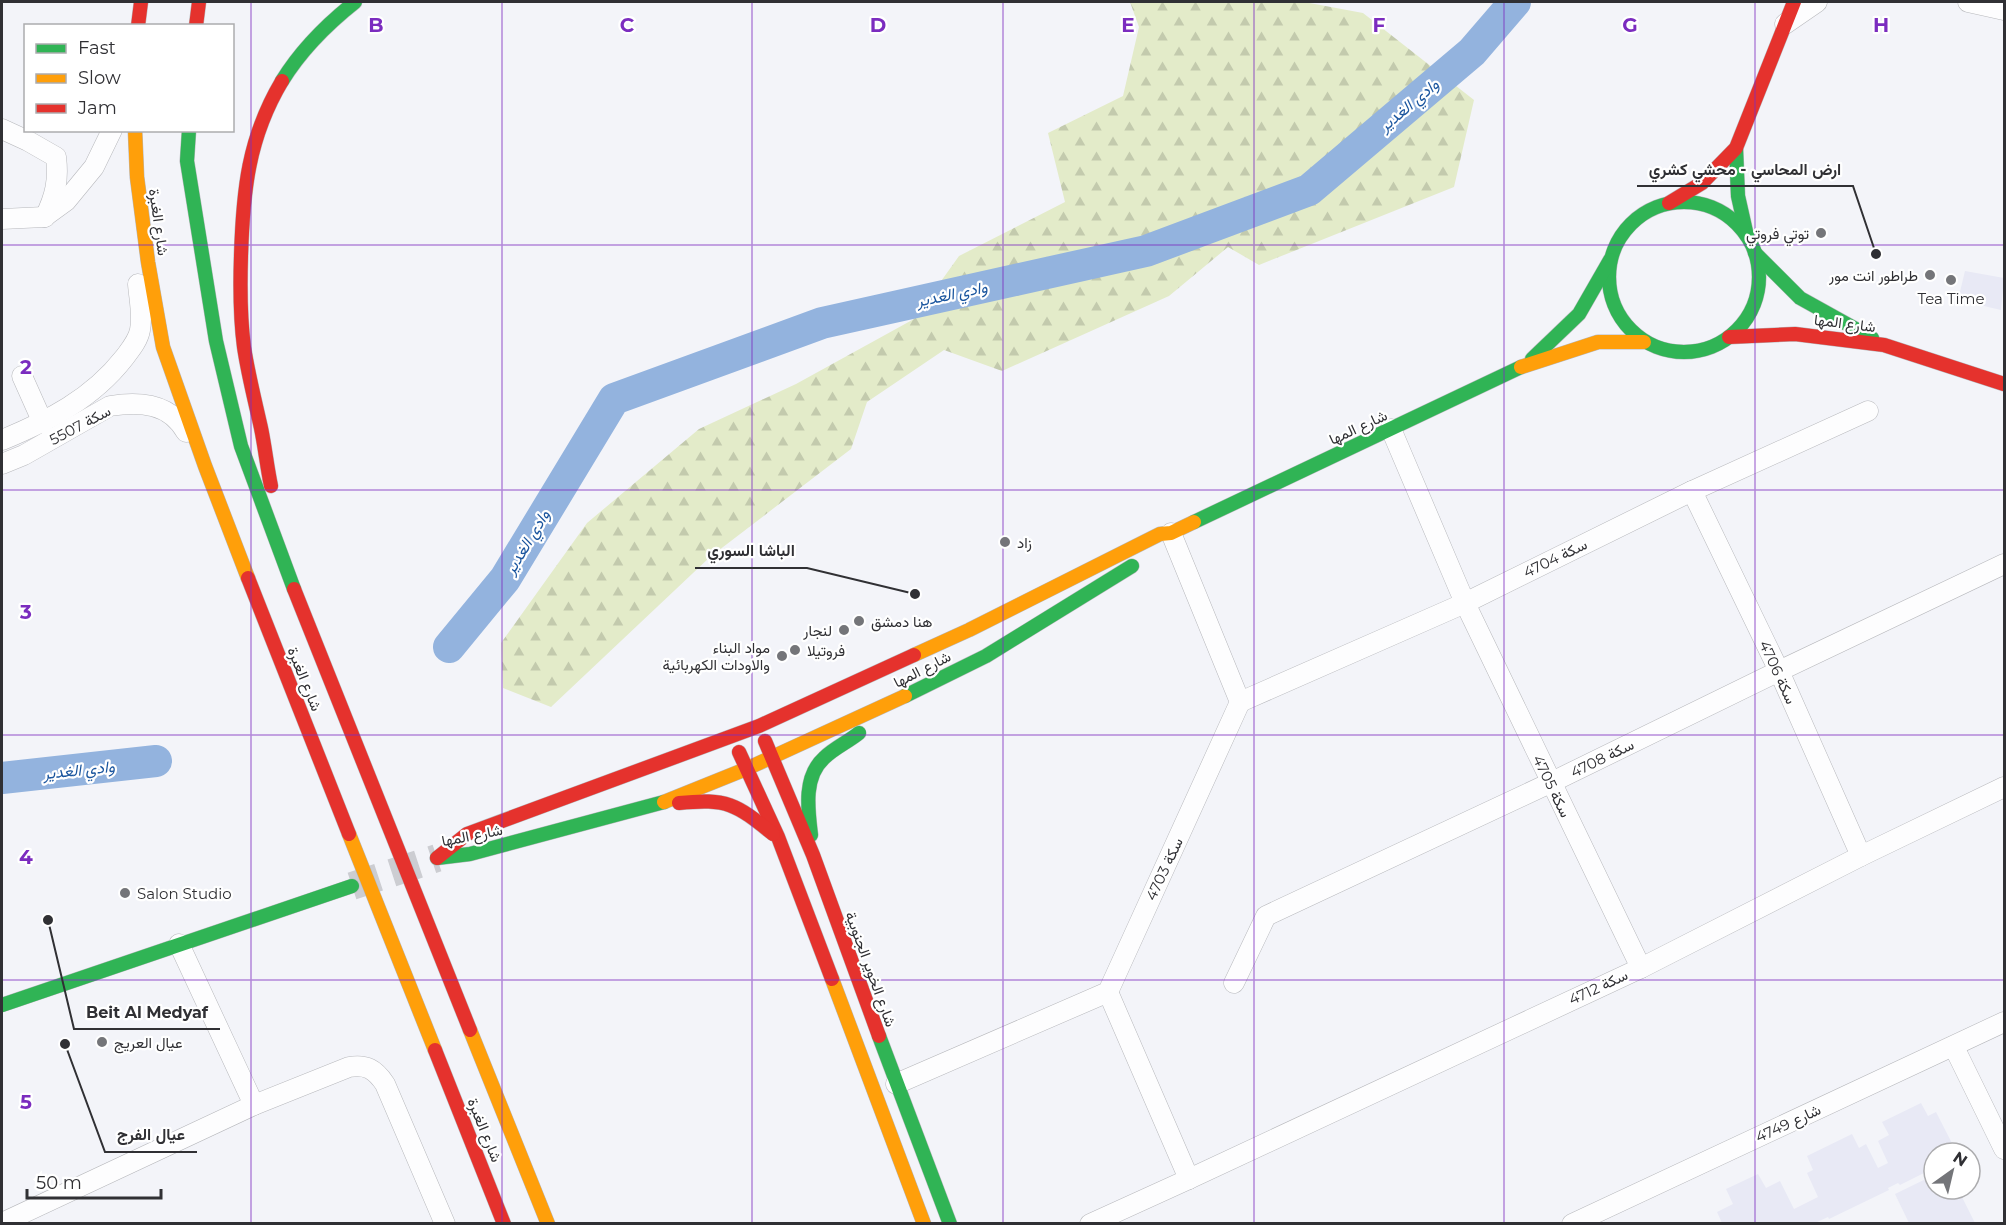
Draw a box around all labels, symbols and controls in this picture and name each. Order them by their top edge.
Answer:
text: B [368,13,384,37]
text: C [620,13,635,37]
text: D [870,13,886,37]
text: E [1121,13,1135,37]
text: F [1373,13,1386,37]
text: G [1622,13,1638,37]
text: H [1873,13,1889,37]
legend [24,24,234,132]
text: Fast [78,37,116,59]
text: Slow [78,67,121,89]
water label: وادي الغدير [1375,75,1445,139]
text: Jam [77,97,117,119]
callout: ارض المحاسي - محشي كشري [1637,152,1853,186]
text: ارض المحاسي - محشي كشري [1649,160,1841,183]
street label: شارع الغبرة [143,187,173,257]
place label: توتي فروتي [1746,224,1809,247]
marker: توتي فروتي [1814,226,1828,240]
place label: طراطور انت مور [1828,266,1918,285]
marker: طراطور انت مور [1923,268,1937,282]
marker: Tea Time [1944,273,1958,287]
water label: وادي الغدير [914,277,990,315]
place label: Tea Time [1917,289,1985,308]
street label: شارع المها [1813,310,1877,338]
text: 2 [20,355,32,379]
street label: سكة 5507 [46,401,114,449]
street label: شارع المها [1326,405,1391,451]
water label: وادي الغدير [500,506,557,581]
place label: زاد [1017,533,1032,552]
callout: الباشا السوري [695,534,807,568]
street label: سكة 4704 [1520,534,1590,582]
marker: زاد [998,535,1012,549]
text: الباشا السوري [707,541,795,564]
text: 3 [19,600,32,624]
place label: هنا دمشق [871,612,933,632]
marker: هنا دمشق [852,614,866,628]
place label: لنجار [802,621,832,640]
marker: لنجار [837,623,851,637]
street label: 4706 سكة [1755,637,1801,707]
place label: مواد البناء والاودات الكهربائية [662,638,770,674]
place label: فروتيلا [807,641,845,660]
marker: فروتيلا [788,643,802,657]
street label: شارع الغبرة [282,644,326,715]
street label: شارع المها [890,646,955,693]
marker: مواد البناء والاودات الكهربائية [775,649,789,663]
street label: سكة 4708 [1567,734,1637,782]
street label: 4705 سكة [1529,752,1575,821]
water label: وادي الغدير [41,757,116,787]
street label: شارع المها [440,820,505,852]
street label: 4703 سكة [1141,834,1187,903]
text: 4 [19,845,33,869]
place label: Salon Studio [137,884,232,903]
marker: Salon Studio [118,886,132,900]
street label: شارع الخوير الجنوبية [839,909,901,1030]
street label: سكة 4712 [1565,965,1631,1009]
callout: Beit Al Medyaf [74,995,220,1029]
text: Beit Al Medyaf [86,1003,209,1022]
place label: عيال العريج [114,1033,183,1054]
marker: عيال العريج [95,1035,109,1049]
text: 5 [20,1090,32,1114]
street label: شارع الغبرة [462,1095,506,1166]
street label: 4749 شارع [1752,1100,1825,1148]
callout: عيال الفرج [105,1118,197,1152]
text: عيال الفرج [117,1125,185,1145]
north arrow [1922,1141,1982,1201]
text: N [1949,1147,1971,1170]
scale bar [27,1162,160,1200]
text: 50 m [36,1172,82,1194]

